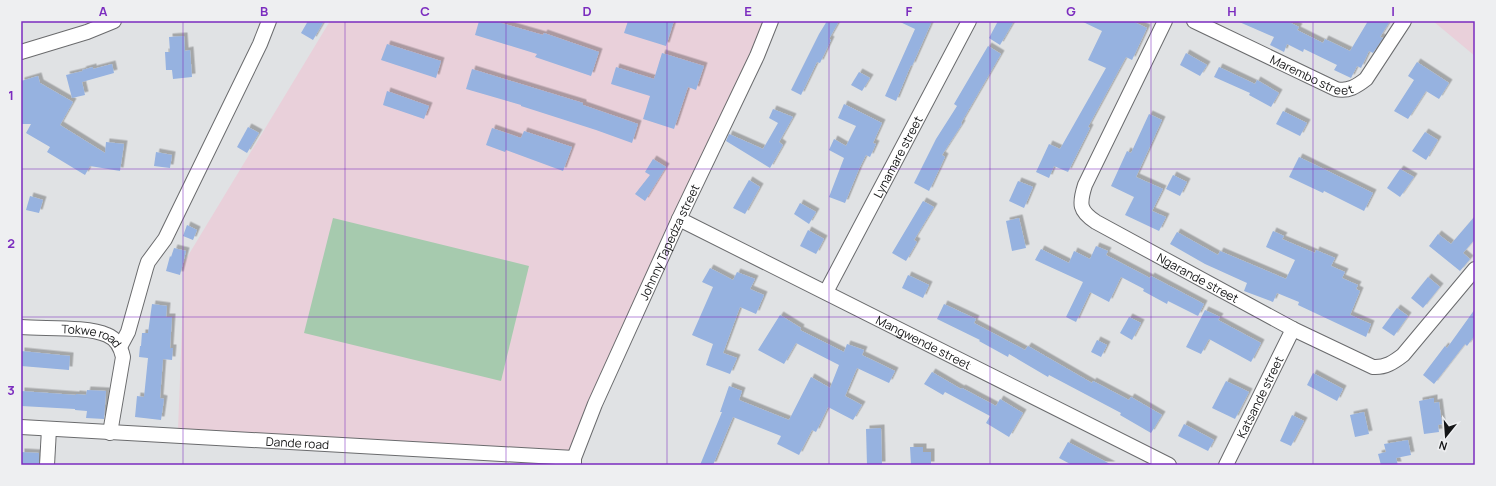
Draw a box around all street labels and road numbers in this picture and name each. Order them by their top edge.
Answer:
street label: Marembo street [1268,50,1356,98]
street label: Lynamare street [869,113,926,201]
street label: Johnny Tapedza street [635,181,703,303]
street label: Ngarande street [1154,248,1242,307]
street label: Mangwende street [873,311,975,373]
street label: Tokwe road [61,320,126,351]
street label: Katsande street [1232,353,1287,441]
street label: Dande road [265,432,330,453]

